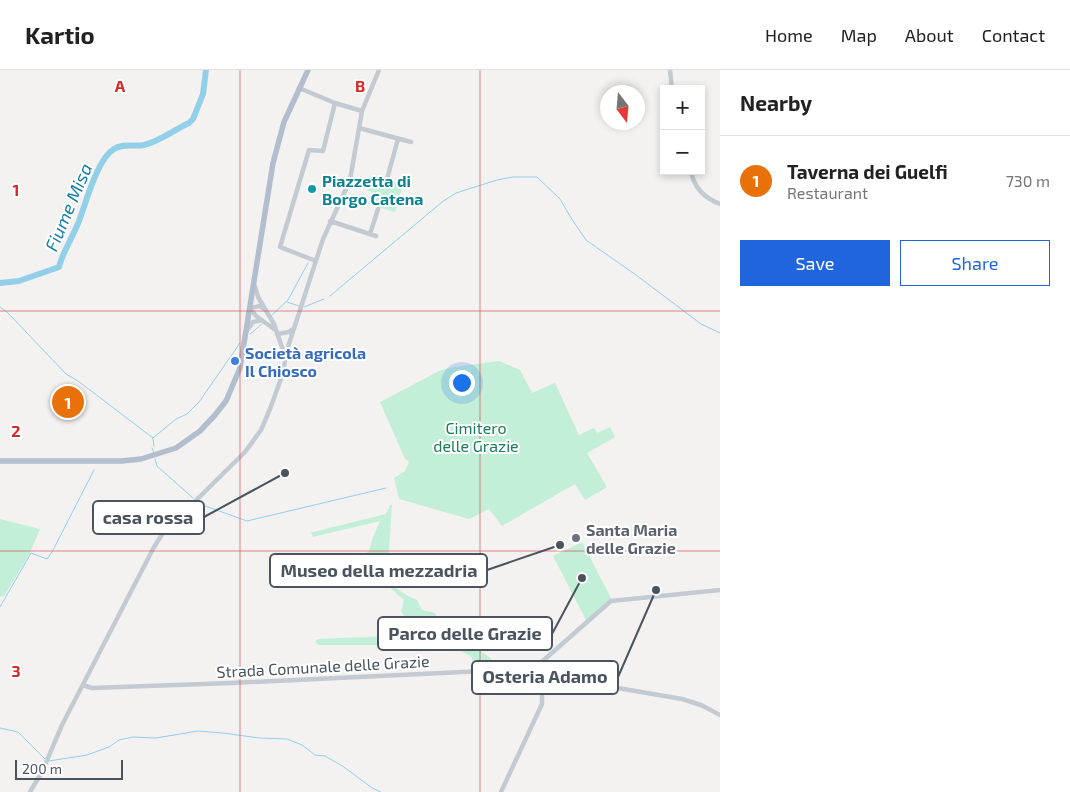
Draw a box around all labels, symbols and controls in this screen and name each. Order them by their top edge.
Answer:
text: Kartio [25,20,95,49]
text: Home [765,24,813,46]
text: Map [841,24,877,46]
text: About [905,24,954,46]
text: Contact [982,24,1045,46]
text: A [115,76,126,95]
text: B [355,76,365,95]
north arrow [600,85,645,130]
map controls [660,85,705,175]
button: + [660,85,705,130]
text: Nearby [740,90,812,115]
button: − [660,130,705,175]
water label: Fiume Misa [40,160,96,254]
text: Taverna dei Guelfi [787,160,948,183]
place label: Piazzetta di Borgo Catena [322,171,423,208]
text: 1 [753,171,759,190]
text: 730 m [1006,171,1050,190]
text: 1 [13,180,19,199]
marker: Piazzetta di Borgo Catena [306,183,318,195]
text: Restaurant [787,183,868,202]
button: Save [740,240,890,286]
button: Share [900,240,1050,286]
place label: Società agricola Il Chiosco [245,343,366,380]
marker: Società agricola Il Chiosco [229,355,241,367]
your location [449,370,475,396]
pin: 1 [52,383,84,421]
park label: Cimitero delle Grazie [433,418,519,455]
text: 2 [11,421,21,440]
callout: casa rossa [93,501,204,534]
text: casa rossa [103,506,193,528]
place label: Santa Maria delle Grazie [586,520,677,557]
marker: Santa Maria delle Grazie [570,532,582,544]
callout: Museo della mezzadria [270,554,487,587]
text: Museo della mezzadria [280,559,478,581]
callout: Parco delle Grazie [378,617,552,650]
text: Parco delle Grazie [388,622,542,644]
street label: Strada Comunale delle Grazie [216,651,430,681]
text: 3 [11,661,21,680]
callout: Osteria Adamo [472,661,618,694]
text: Osteria Adamo [482,665,608,687]
scale bar [15,757,122,780]
text: 200 m [22,760,62,777]

